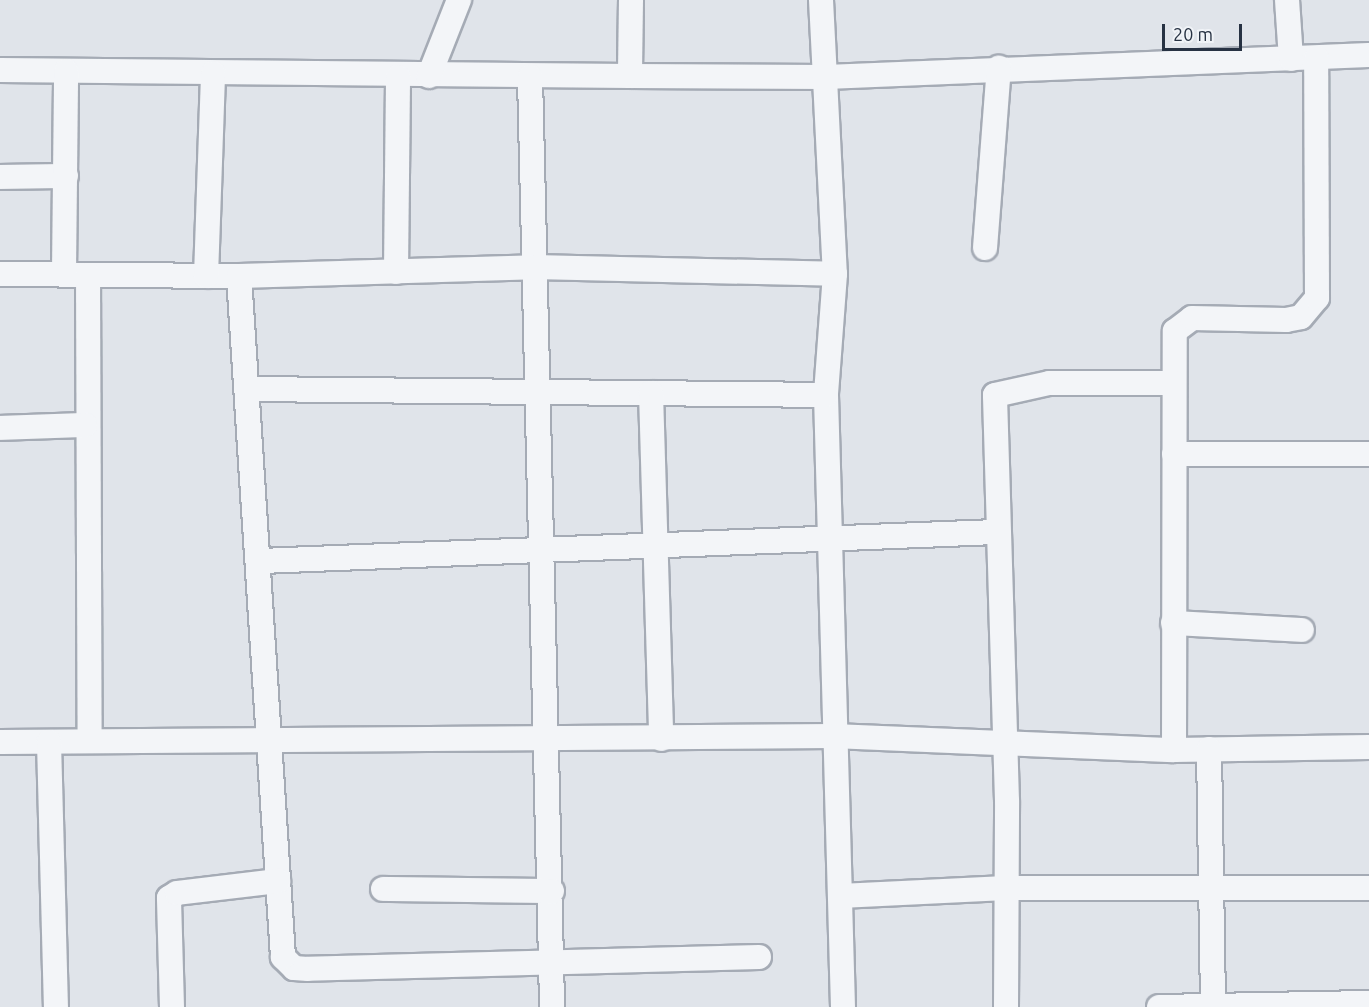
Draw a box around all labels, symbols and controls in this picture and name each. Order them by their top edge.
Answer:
scale bar [1165,12,1244,50]
text: 20 m [1173,24,1213,44]

